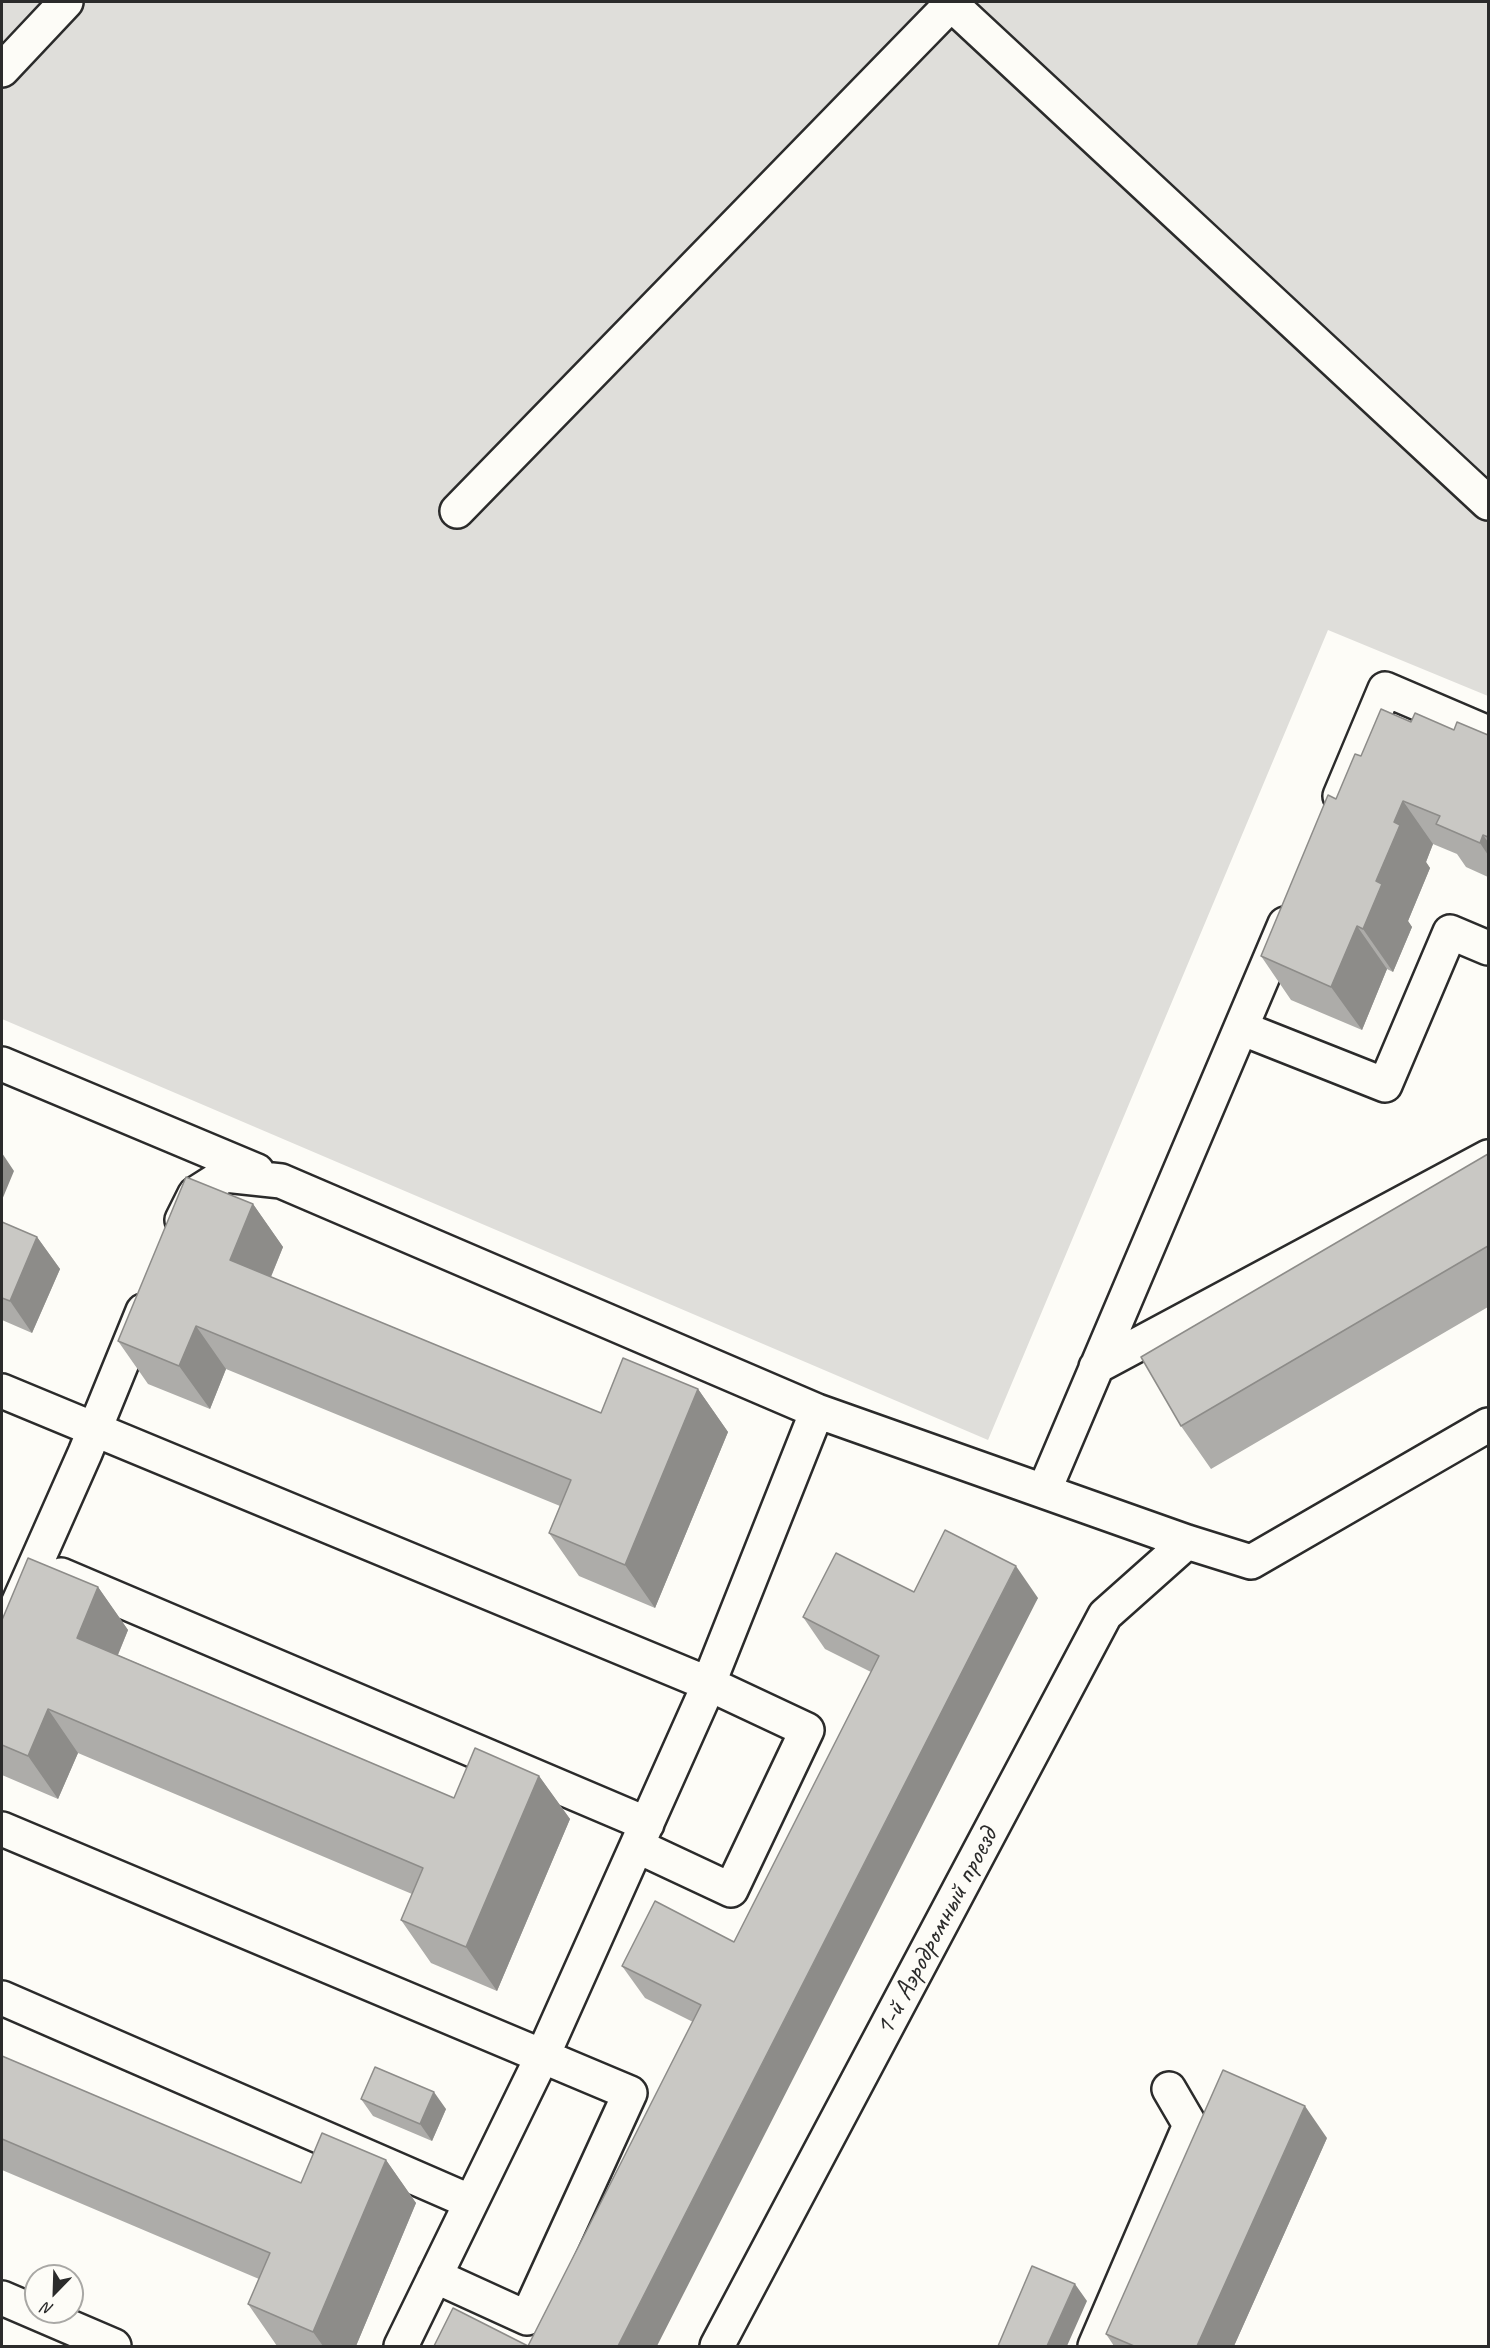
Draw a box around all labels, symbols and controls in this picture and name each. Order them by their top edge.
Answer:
street label: 1-й Аэродромный проезд [868,1823,1006,2041]
north arrow [24,2264,84,2324]
text: N [39,2298,56,2320]

